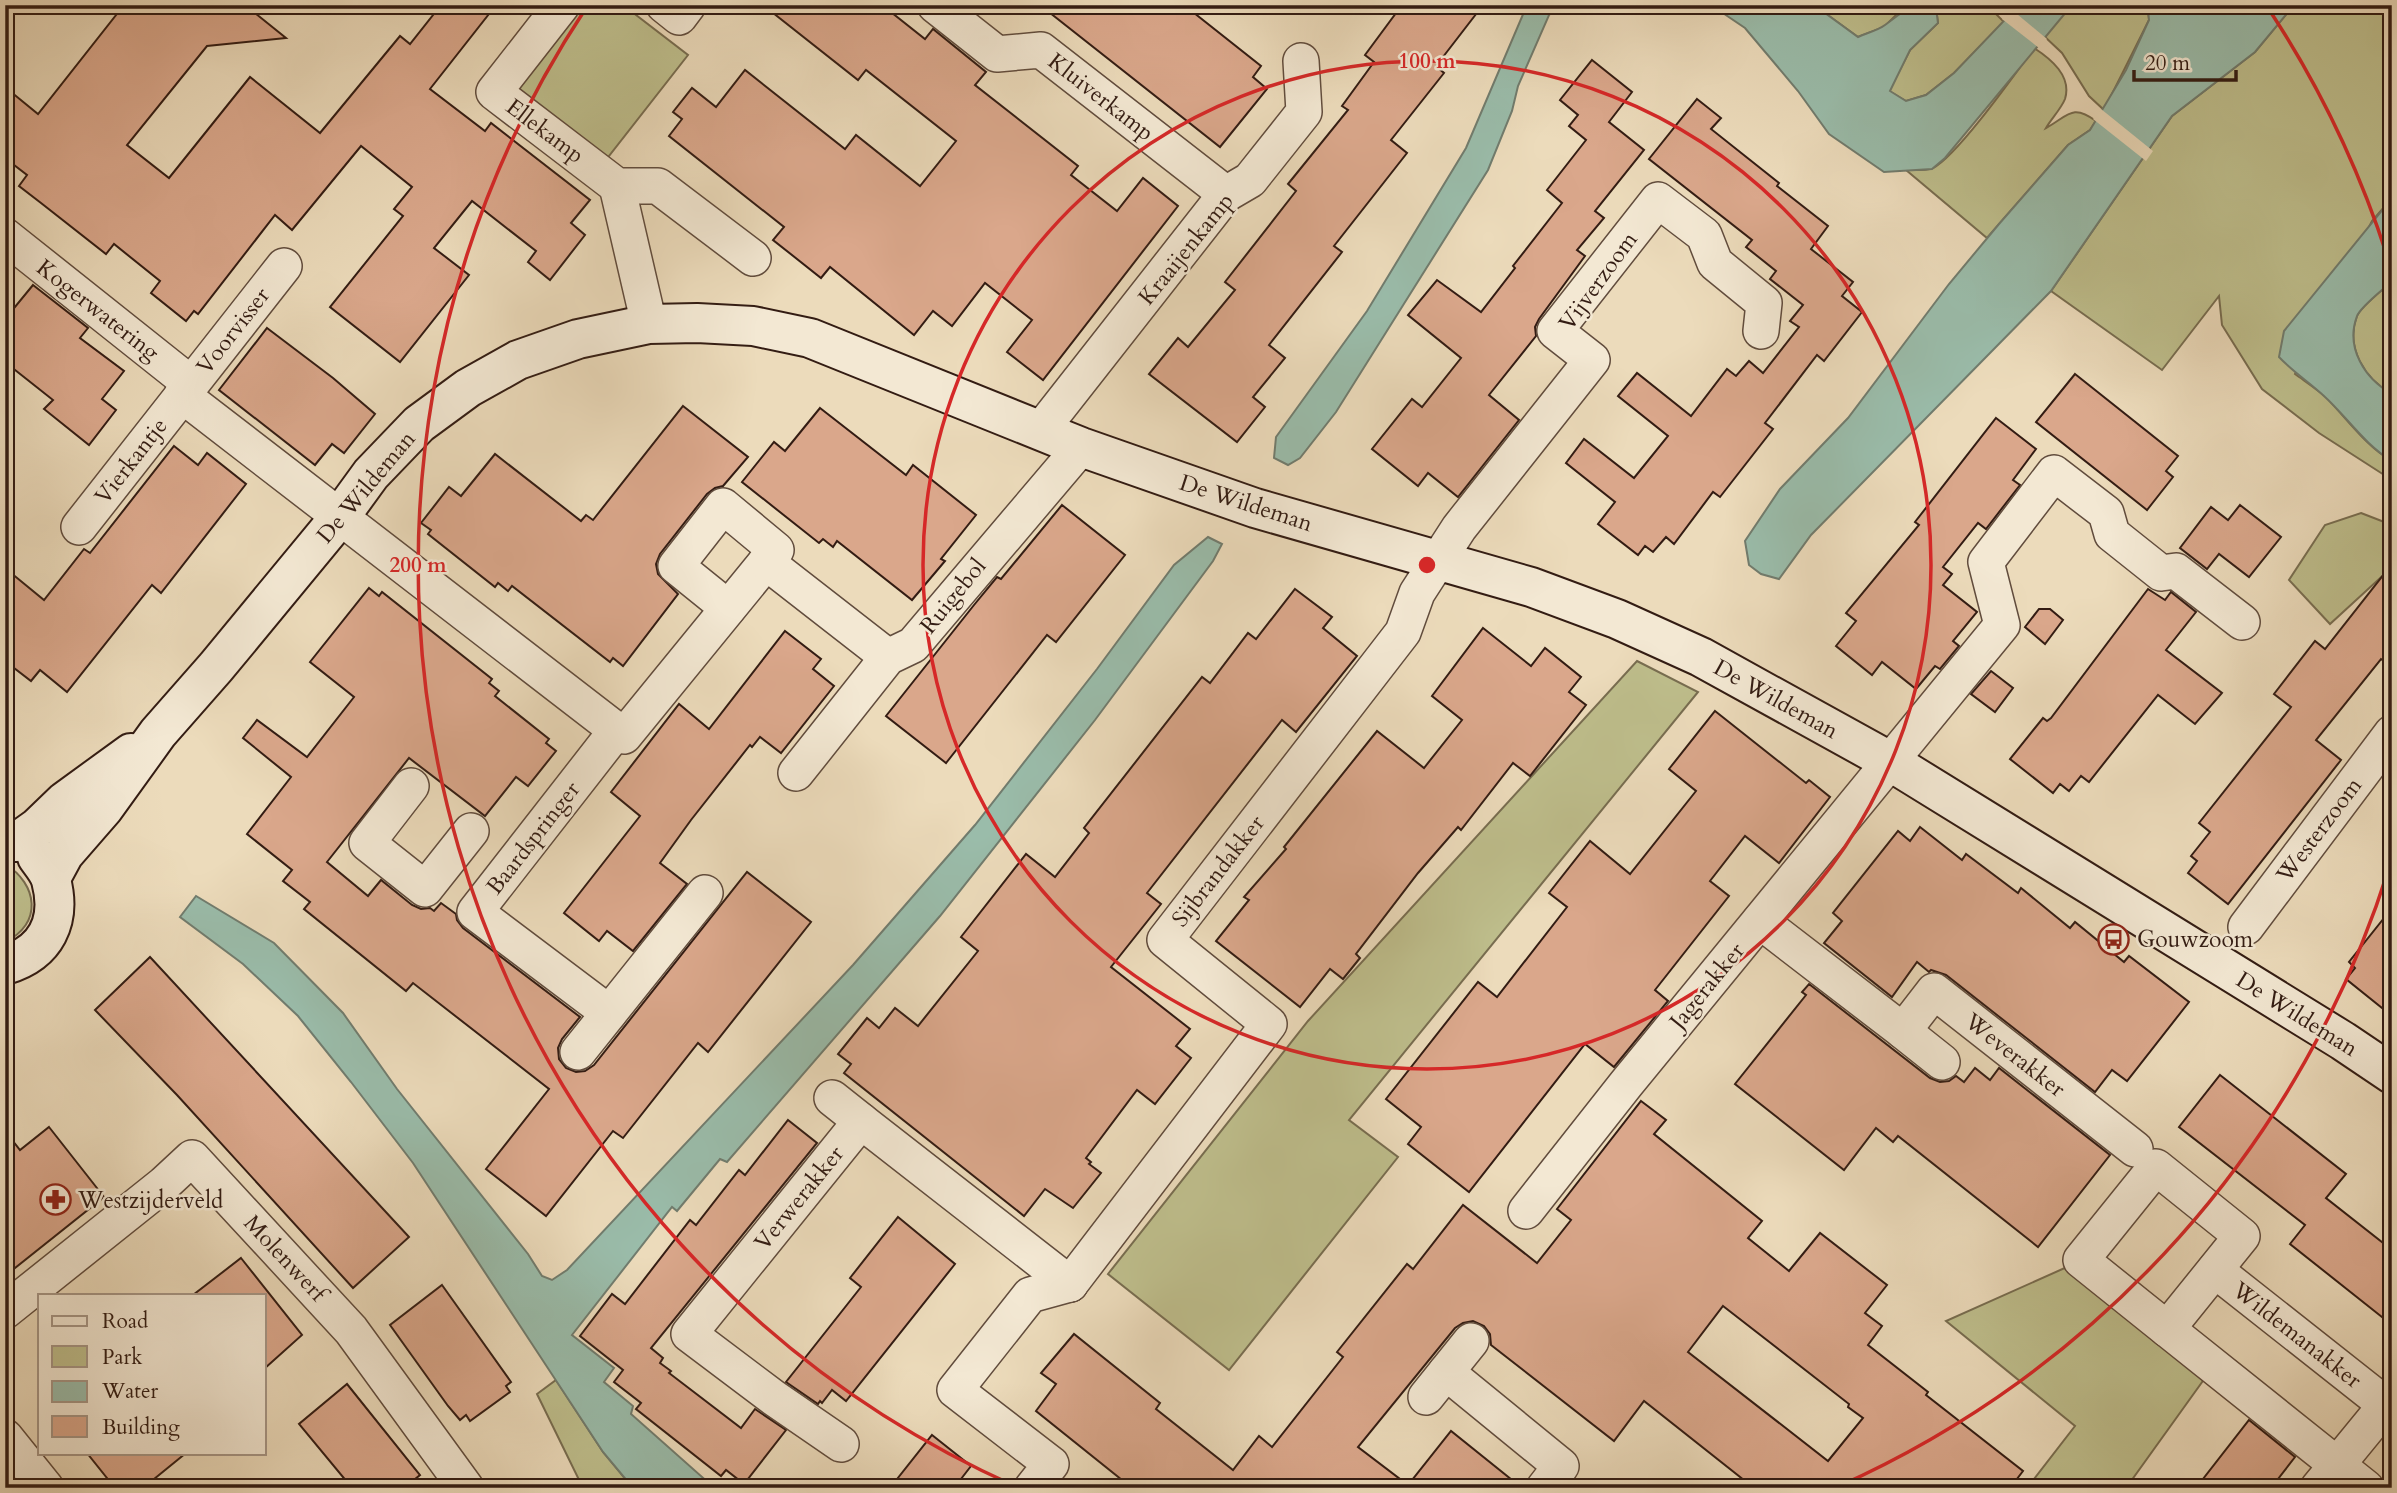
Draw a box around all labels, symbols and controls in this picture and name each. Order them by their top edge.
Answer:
scale bar [2134,38,2236,82]
street label: Kluiverkamp [1042,46,1160,148]
text: 100 m [1398,47,1456,76]
text: 20 m [2145,49,2190,78]
street label: Ellekamp [500,91,590,171]
street label: Kraaijenkamp [1131,186,1241,312]
street label: Vijverzoom [1552,225,1645,337]
street label: Kogerwatering [30,252,166,368]
street label: Voorvisser [189,281,277,381]
street label: Vierkantje [87,411,175,511]
street label: De Wildeman [310,424,422,550]
street label: De Wildeman [1175,467,1317,539]
text: 200 m [389,551,447,580]
street label: Ruigebol [913,552,993,640]
centre of rings [1415,553,1439,577]
street label: De Wildeman [1708,652,1844,746]
street label: Westerzoom [2269,771,2369,890]
street label: Baardspringer [479,774,587,901]
street label: Sijbrandakker [1165,808,1272,933]
bus stop icon: Gouwzoom [2097,922,2131,956]
place label: Gouwzoom [2137,924,2254,955]
street label: Jagerakker [1661,936,1752,1038]
street label: De Wildeman [2230,964,2364,1064]
street label: Weverakker [1957,1005,2072,1104]
street label: Verwerakker [747,1139,851,1257]
pharmacy icon: Westzijderveld [38,1183,72,1217]
place label: Westzijderveld [77,1185,224,1216]
street label: Molenwerf [237,1208,336,1311]
street label: Wildemanakker [2225,1274,2369,1396]
legend [38,1294,266,1454]
text: Road [102,1307,148,1336]
text: Park [102,1343,143,1372]
text: Water [101,1377,158,1406]
text: Building [102,1413,180,1442]

